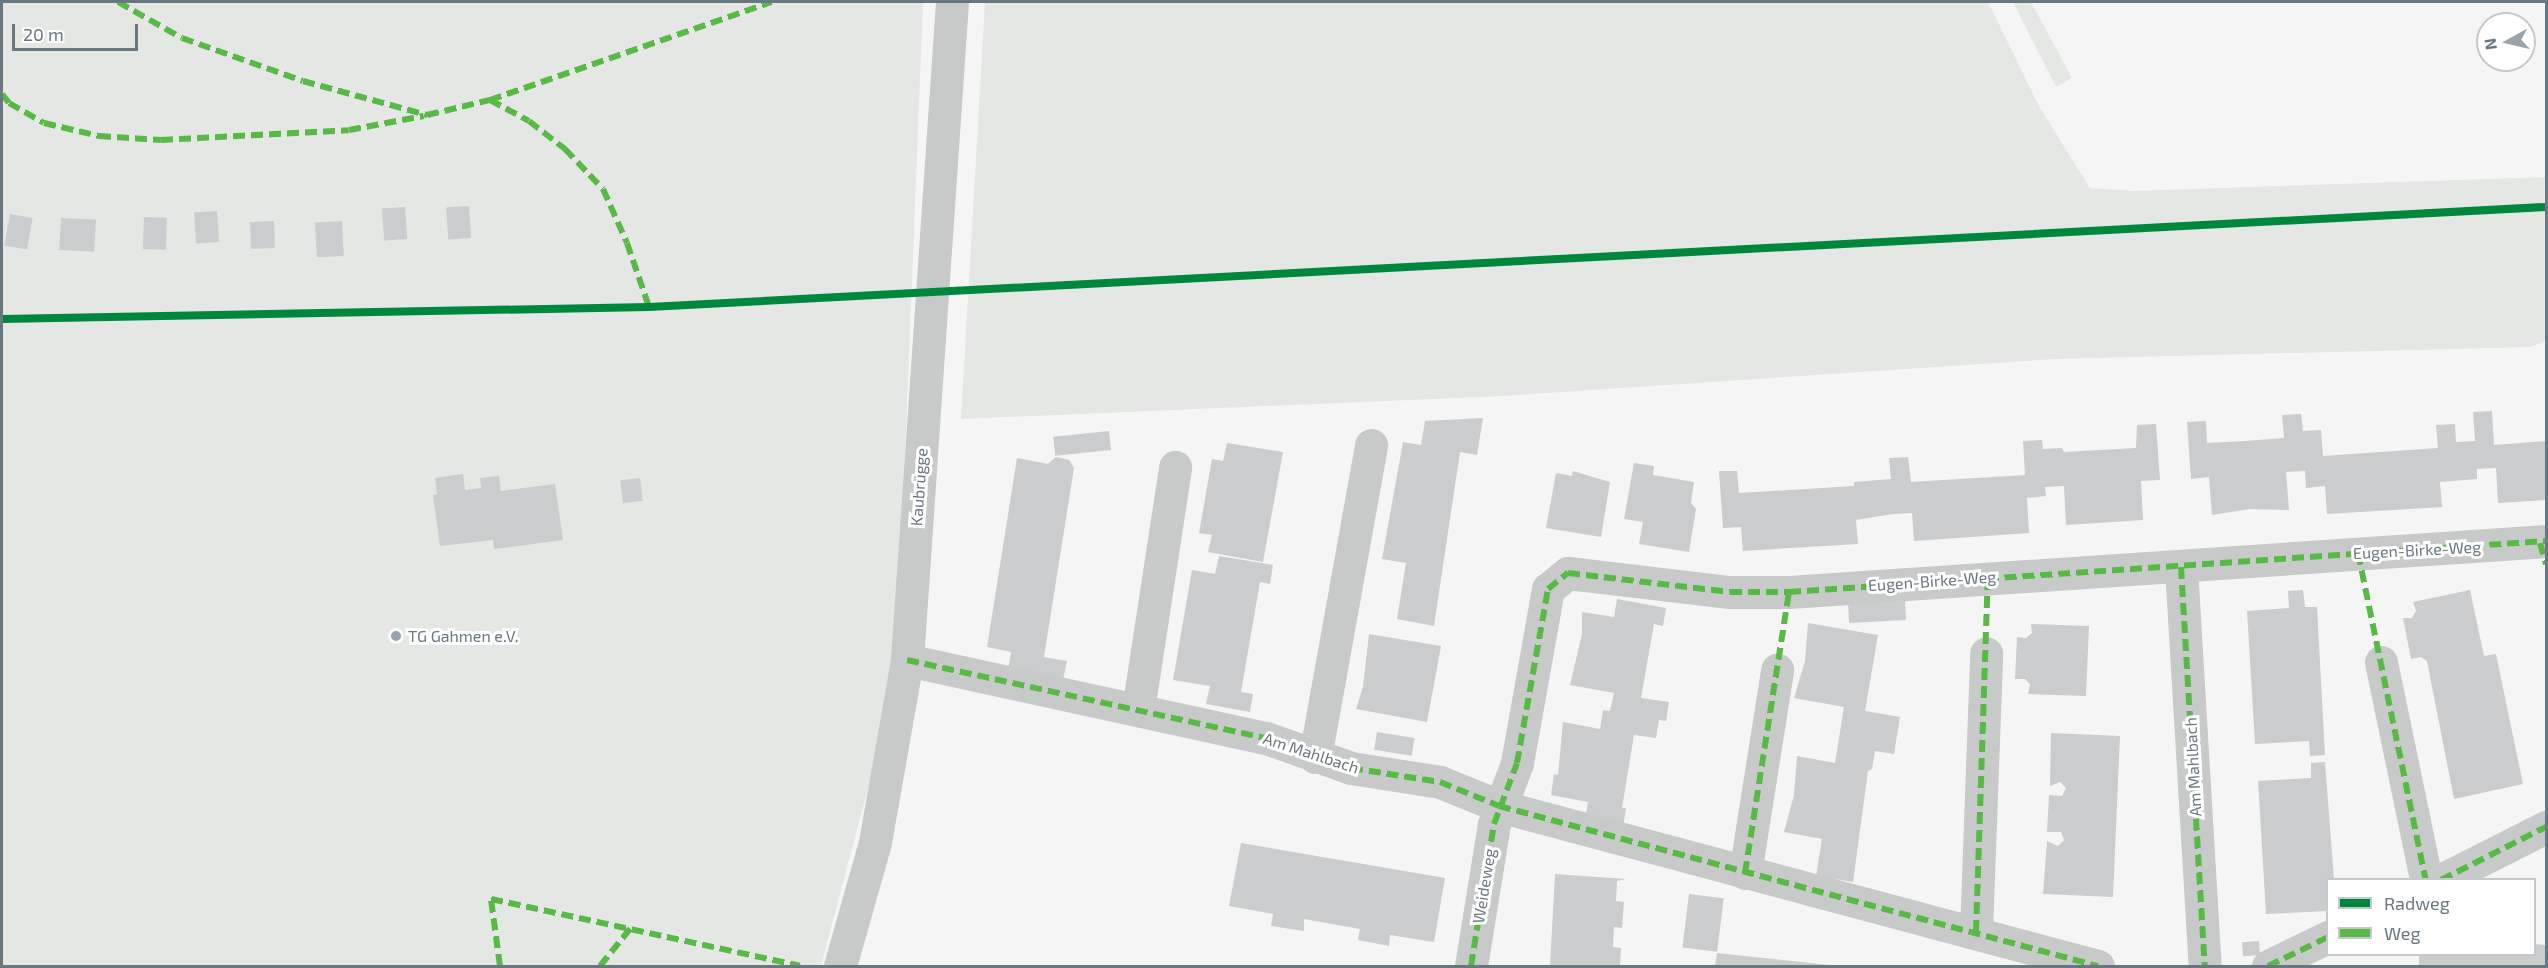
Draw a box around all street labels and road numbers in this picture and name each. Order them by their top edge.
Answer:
street label: Kaubrügge [907,447,931,527]
street label: Eugen-Birke-Weg [2352,537,2482,563]
street label: Eugen-Birke-Weg [1867,567,1997,595]
street label: Am Mahlbach [2181,717,2205,817]
street label: Am Mahlbach [1261,729,1361,777]
street label: Weideweg [1469,847,1499,925]

